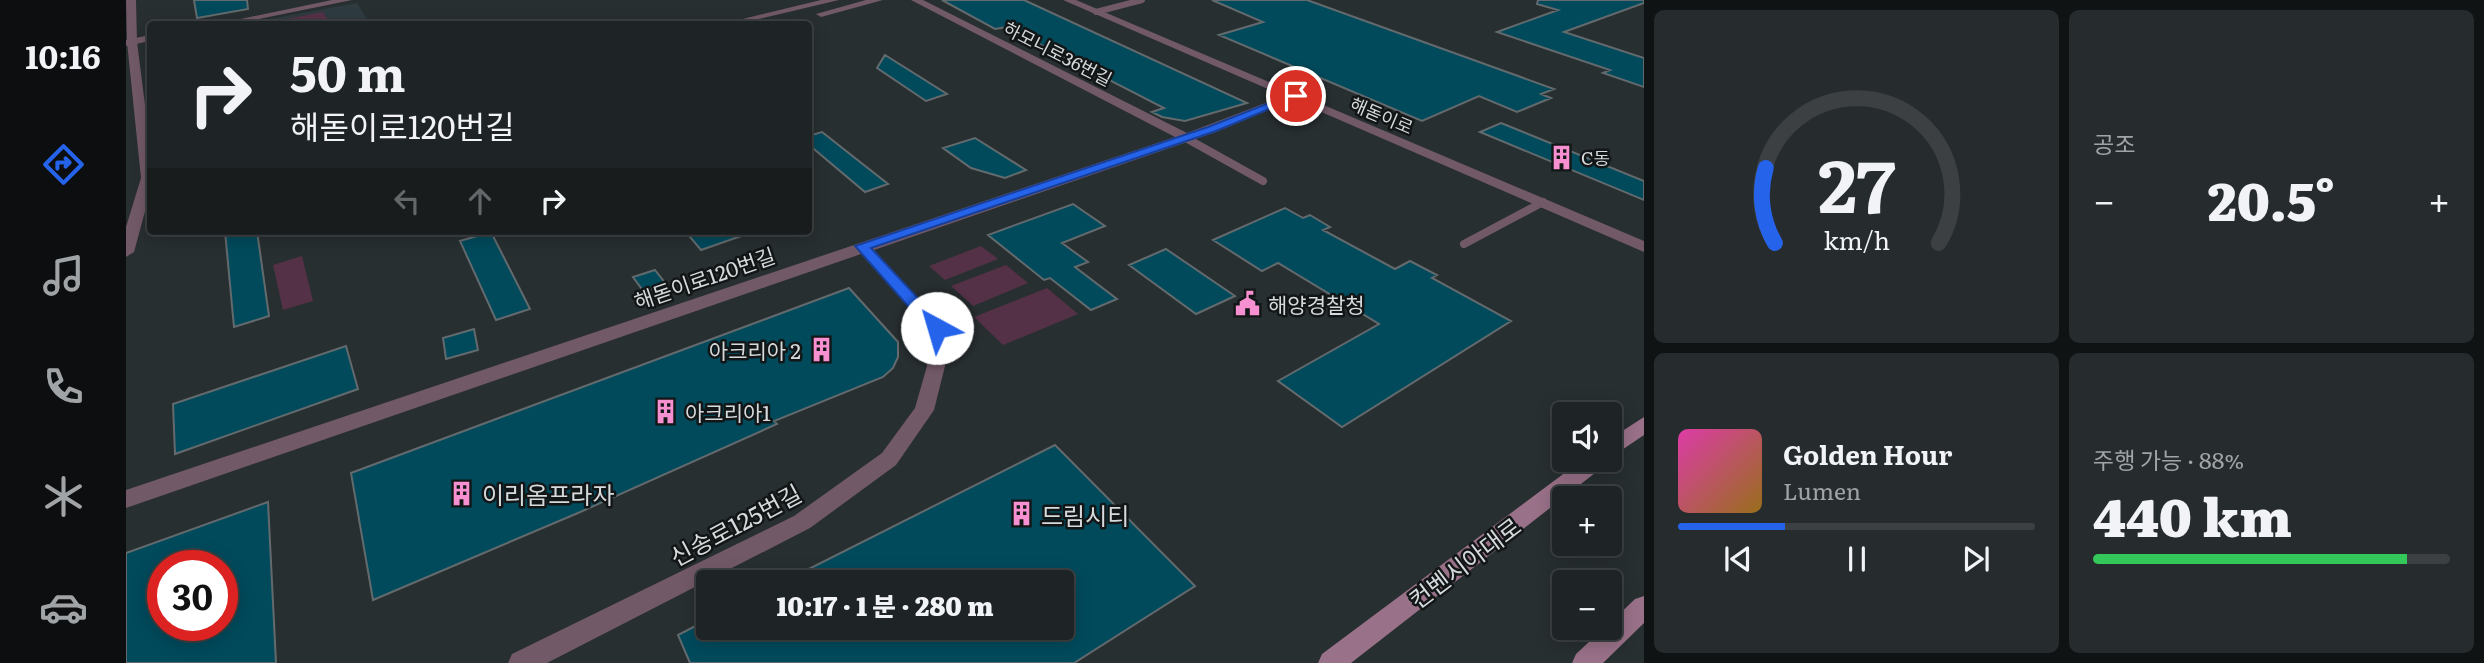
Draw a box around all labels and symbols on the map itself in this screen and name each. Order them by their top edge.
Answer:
street label: 하모니로36번길 [999,14,1117,92]
pin [1266,66,1326,126]
street label: 해돋이로 [1346,90,1418,140]
building icon: C동 [1547,143,1575,171]
place label: C동 [1581,144,1610,171]
street label: 해돋이로120번길 [629,238,779,316]
place label: 해양경찰청 [1268,288,1365,319]
public building icon: 해양경찰청 [1234,289,1262,317]
position arrow [900,291,974,365]
place label: 아크리아 2 [709,334,801,365]
building icon: 아크리아 2 [807,335,835,363]
place label: 아크리아1 [685,396,771,427]
building icon: 아크리아1 [651,397,679,425]
street label: 신송로125번길 [663,475,807,573]
place label: 이리옴프라자 [482,476,614,511]
building icon: 이리옴프라자 [448,479,476,507]
place label: 드림시티 [1041,497,1129,532]
building icon: 드림시티 [1007,500,1035,528]
street label: 컨벤시아대로 [1401,508,1527,616]
speed limit sign: 30 [147,550,238,641]

